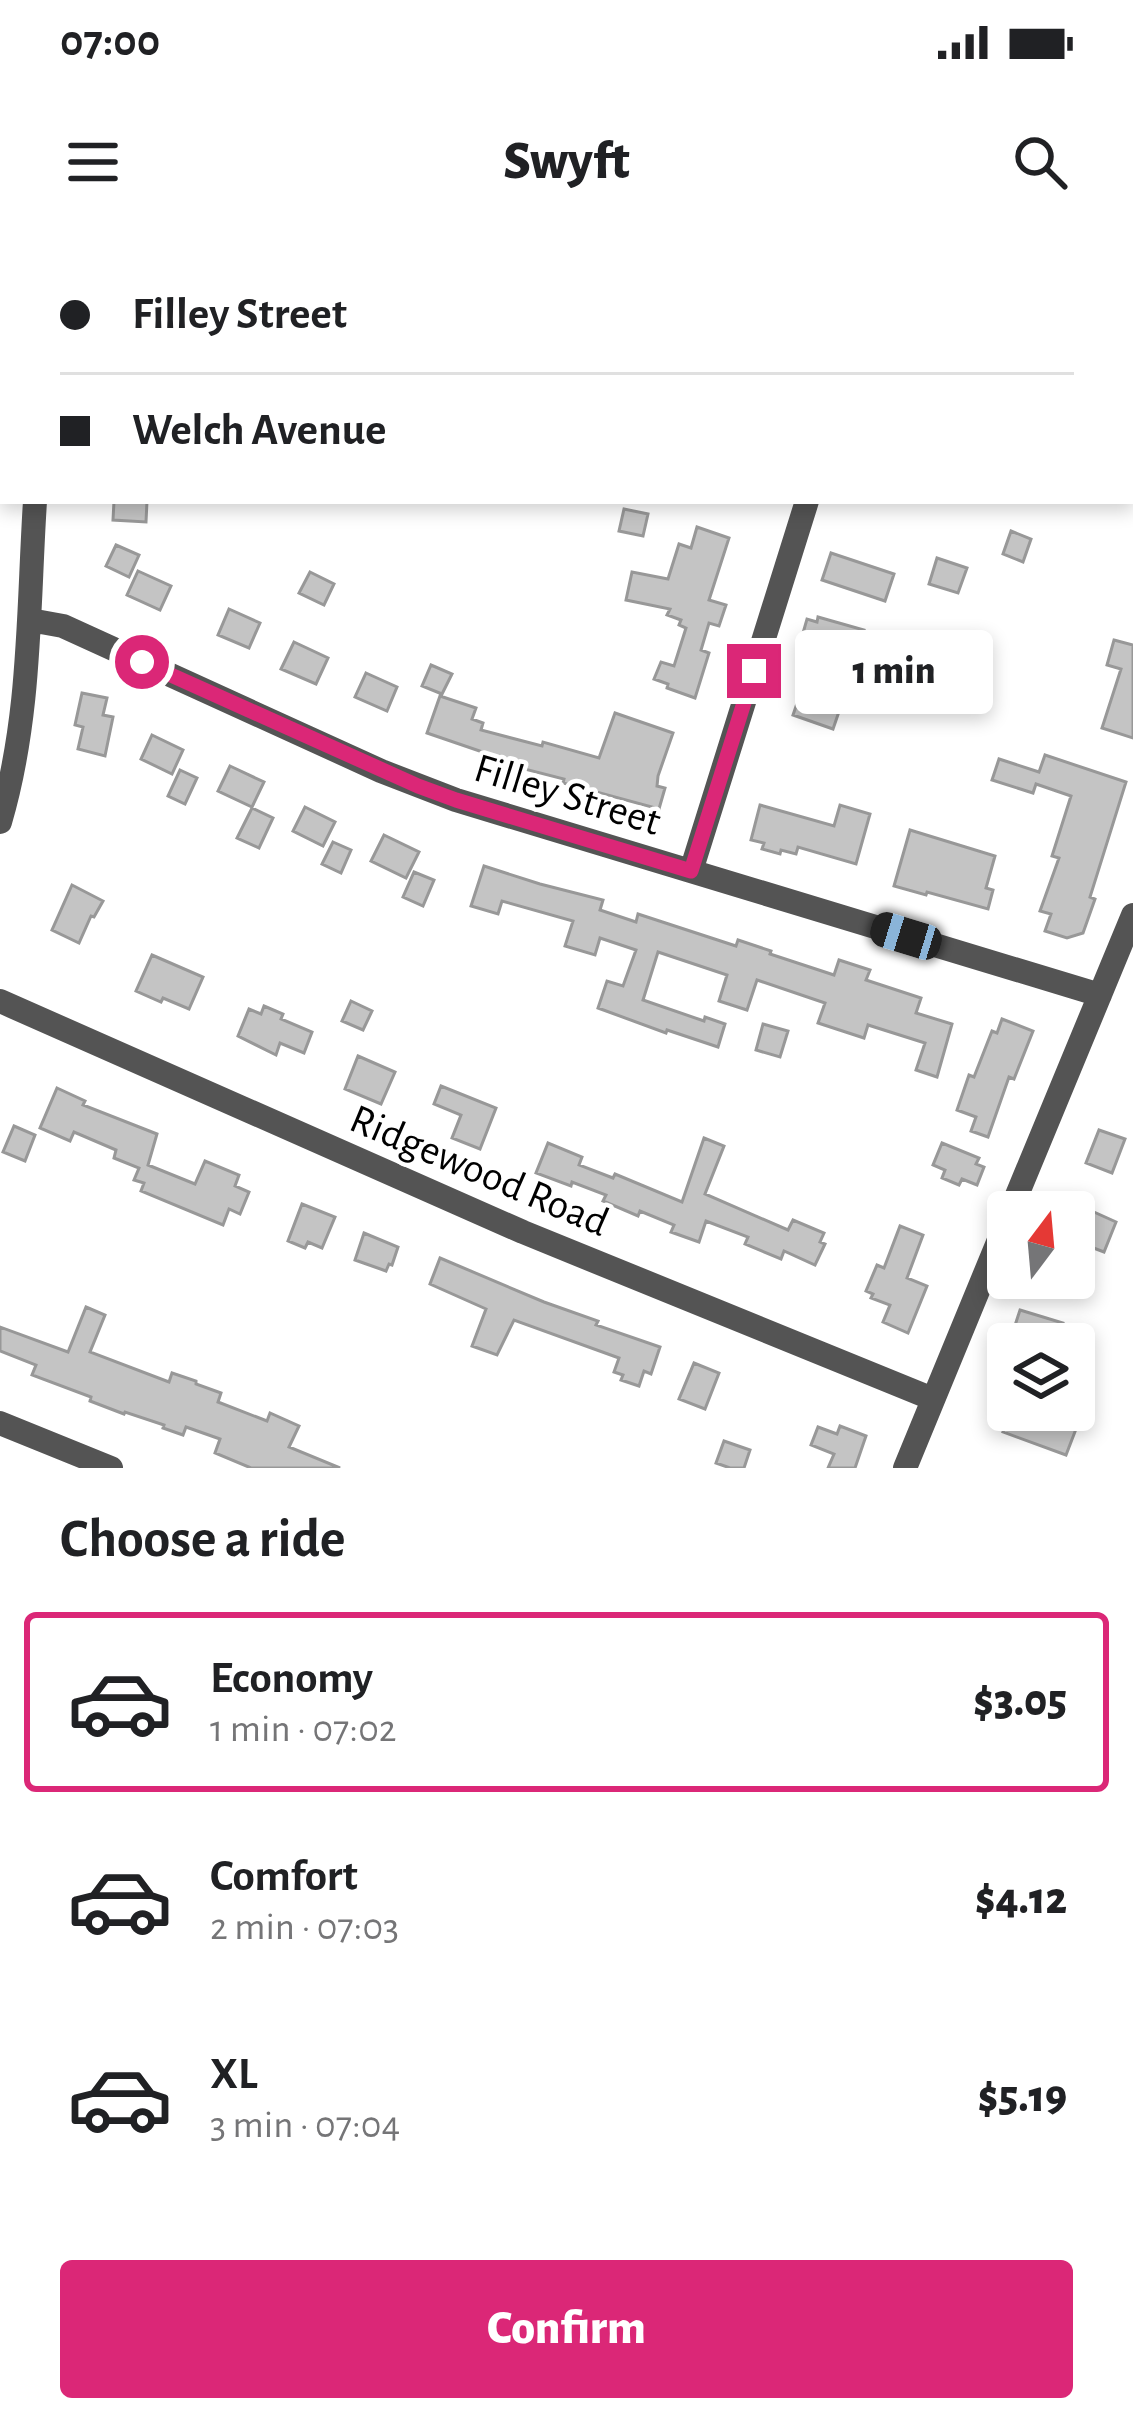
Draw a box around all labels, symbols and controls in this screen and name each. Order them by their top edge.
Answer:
text: 07:00 [60,19,160,64]
icon: menu [60,129,126,195]
icon: search [1007,129,1073,195]
text: Swyft [503,135,630,189]
text: Filley Street [132,292,347,337]
text: Welch Avenue [132,408,387,453]
callout: 1 min [796,629,994,713]
route start [115,635,169,689]
route end [727,644,781,698]
text: 1 min [852,652,936,691]
street label: Filley Street [469,747,665,843]
car [866,908,946,964]
street label: Ridgewood Road [344,1098,615,1244]
north arrow [987,1191,1095,1299]
map controls [987,1191,1095,1431]
button: layers [987,1323,1095,1431]
text: Choose a ride [60,1513,346,1567]
icon: car [66,1648,174,1756]
text: Economy [210,1656,373,1701]
text: $3.05 [973,1679,1067,1724]
text: 1 min · 07:02 [210,1710,397,1749]
icon: car [66,1846,174,1954]
text: Comfort [210,1854,358,1899]
text: $4.12 [975,1877,1067,1922]
text: 2 min · 07:03 [210,1908,399,1947]
icon: car [66,2044,174,2152]
text: XL [210,2052,258,2097]
text: $5.19 [978,2075,1067,2120]
text: 3 min · 07:04 [210,2106,400,2145]
button: Confirm [60,2260,1073,2398]

